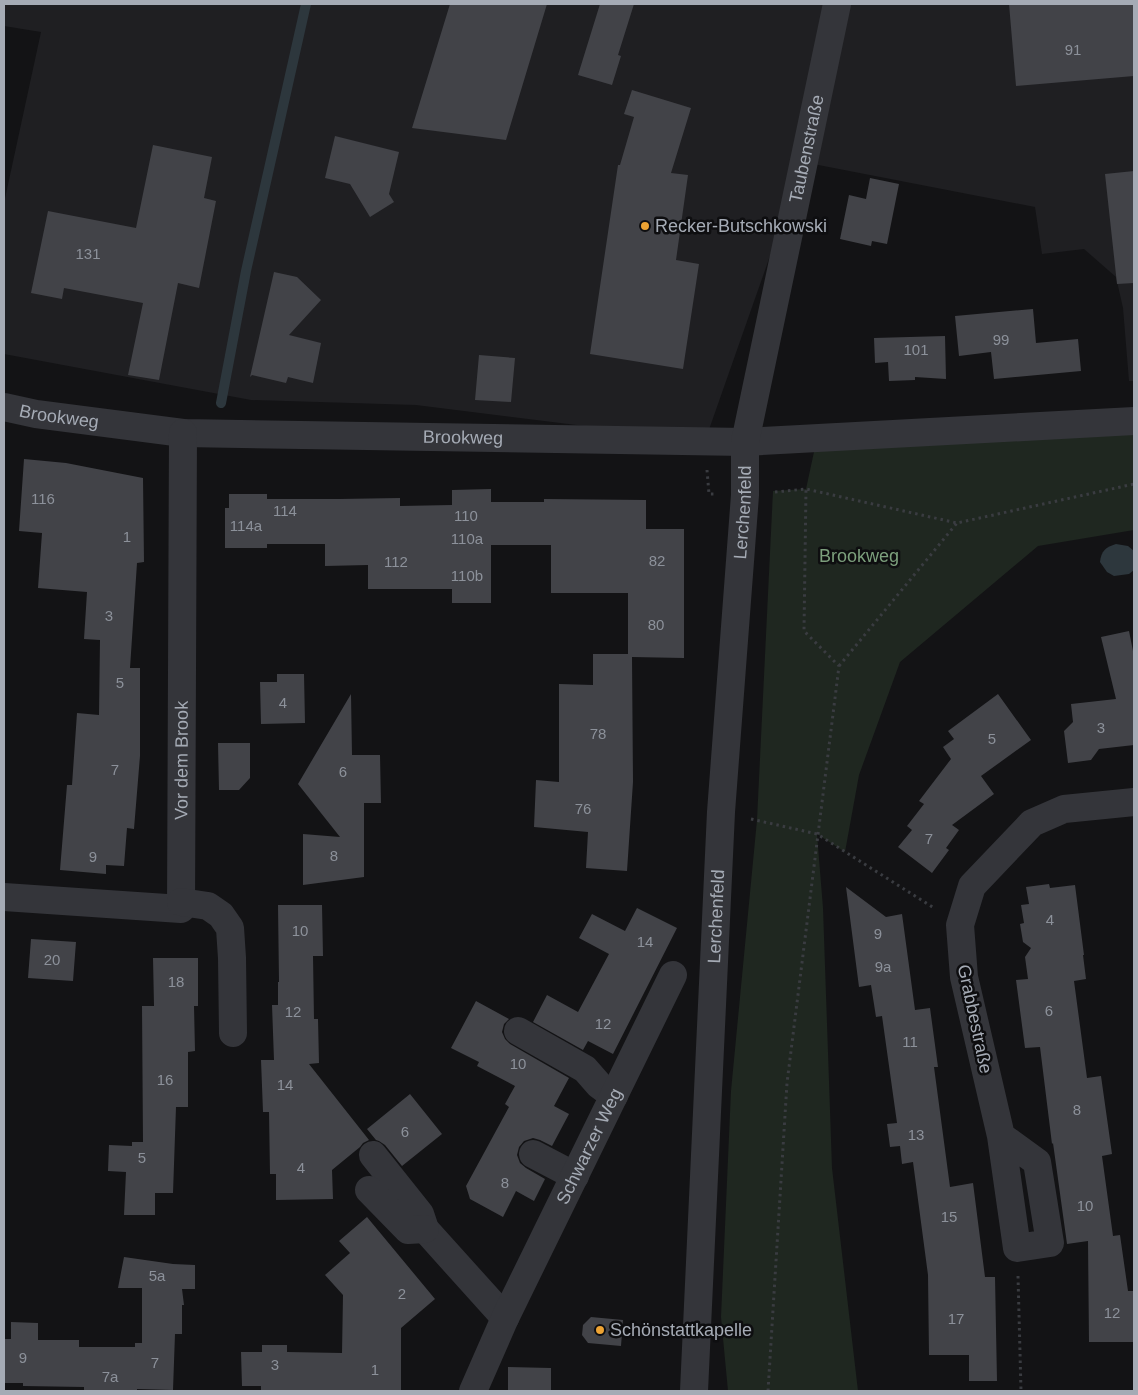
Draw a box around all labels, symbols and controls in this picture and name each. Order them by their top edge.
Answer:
house number: 91 [1065,41,1081,58]
street label: Taubenstraße [785,93,828,205]
place label: Recker-Butschkowski [655,216,827,236]
marker: Recker-Butschkowski [639,220,651,232]
house number: 131 [75,245,101,262]
house number: 99 [993,331,1009,348]
house number: 101 [903,341,929,358]
street label: Brookweg [17,401,100,432]
street label: Brookweg [423,427,503,448]
street label: Lerchenfeld [730,465,755,560]
house number: 116 [31,490,55,507]
house number: 114 [273,502,297,519]
house number: 110 [454,507,478,524]
house number: 114a [230,517,263,534]
house number: 1 [123,528,131,545]
house number: 110a [451,530,484,547]
park label: Brookweg [819,546,899,566]
house number: 82 [649,552,665,569]
house number: 112 [384,553,408,570]
house number: 110b [451,567,483,584]
house number: 3 [105,607,113,624]
house number: 80 [648,616,664,633]
house number: 5 [116,674,124,691]
house number: 4 [279,694,287,711]
street label: Vor dem Brook [171,700,192,820]
house number: 3 [1097,719,1105,736]
house number: 78 [590,725,606,742]
house number: 5 [988,730,996,747]
house number: 7 [111,761,119,778]
house number: 6 [339,763,347,780]
house number: 76 [575,800,591,817]
house number: 7 [925,830,933,847]
house number: 8 [330,847,338,864]
house number: 9 [89,848,97,865]
street label: Lerchenfeld [704,869,728,964]
house number: 4 [1046,911,1054,928]
house number: 10 [292,922,308,939]
house number: 9 [874,925,882,942]
house number: 14 [637,933,653,950]
house number: 20 [44,951,60,968]
house number: 9a [875,958,892,975]
street label: Grabbestraße [954,963,996,1075]
house number: 18 [168,973,184,990]
house number: 6 [1045,1002,1053,1019]
house number: 12 [285,1003,301,1020]
house number: 12 [595,1015,611,1032]
house number: 11 [902,1033,918,1050]
house number: 10 [510,1055,526,1072]
house number: 16 [157,1071,173,1088]
house number: 14 [277,1076,293,1093]
street label: Schwarzer Weg [552,1085,626,1208]
house number: 8 [1073,1101,1081,1118]
house number: 6 [401,1123,409,1140]
house number: 13 [908,1126,924,1143]
house number: 5 [138,1149,146,1166]
house number: 4 [297,1159,305,1176]
house number: 8 [501,1174,509,1191]
house number: 10 [1077,1197,1093,1214]
house number: 15 [941,1208,957,1225]
house number: 5a [149,1267,166,1284]
house number: 2 [398,1285,406,1302]
house number: 12 [1104,1304,1120,1321]
house number: 17 [948,1310,964,1327]
place label: Schönstattkapelle [610,1320,752,1340]
marker: Schönstattkapelle [594,1324,606,1336]
house number: 9 [19,1349,27,1366]
house number: 7 [151,1354,159,1371]
house number: 3 [271,1356,279,1373]
house number: 1 [371,1361,379,1378]
house number: 7a [102,1368,119,1385]

